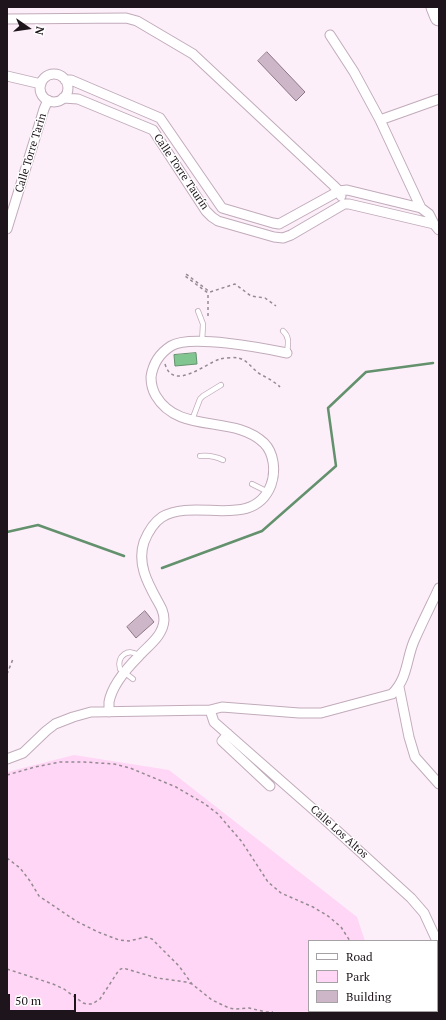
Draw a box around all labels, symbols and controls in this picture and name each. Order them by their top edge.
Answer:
north arrow [8,8,48,48]
text: N [32,25,47,36]
street label: Calle Torre Tarin [13,112,49,194]
street label: Calle Torre Taurín [151,132,211,212]
street label: Calle Los Altos [308,803,370,861]
legend [308,940,438,1012]
text: Road [346,949,373,964]
text: Park [346,969,370,984]
scale bar [10,986,78,1012]
text: Building [346,989,391,1004]
text: 50 m [15,993,41,1008]

